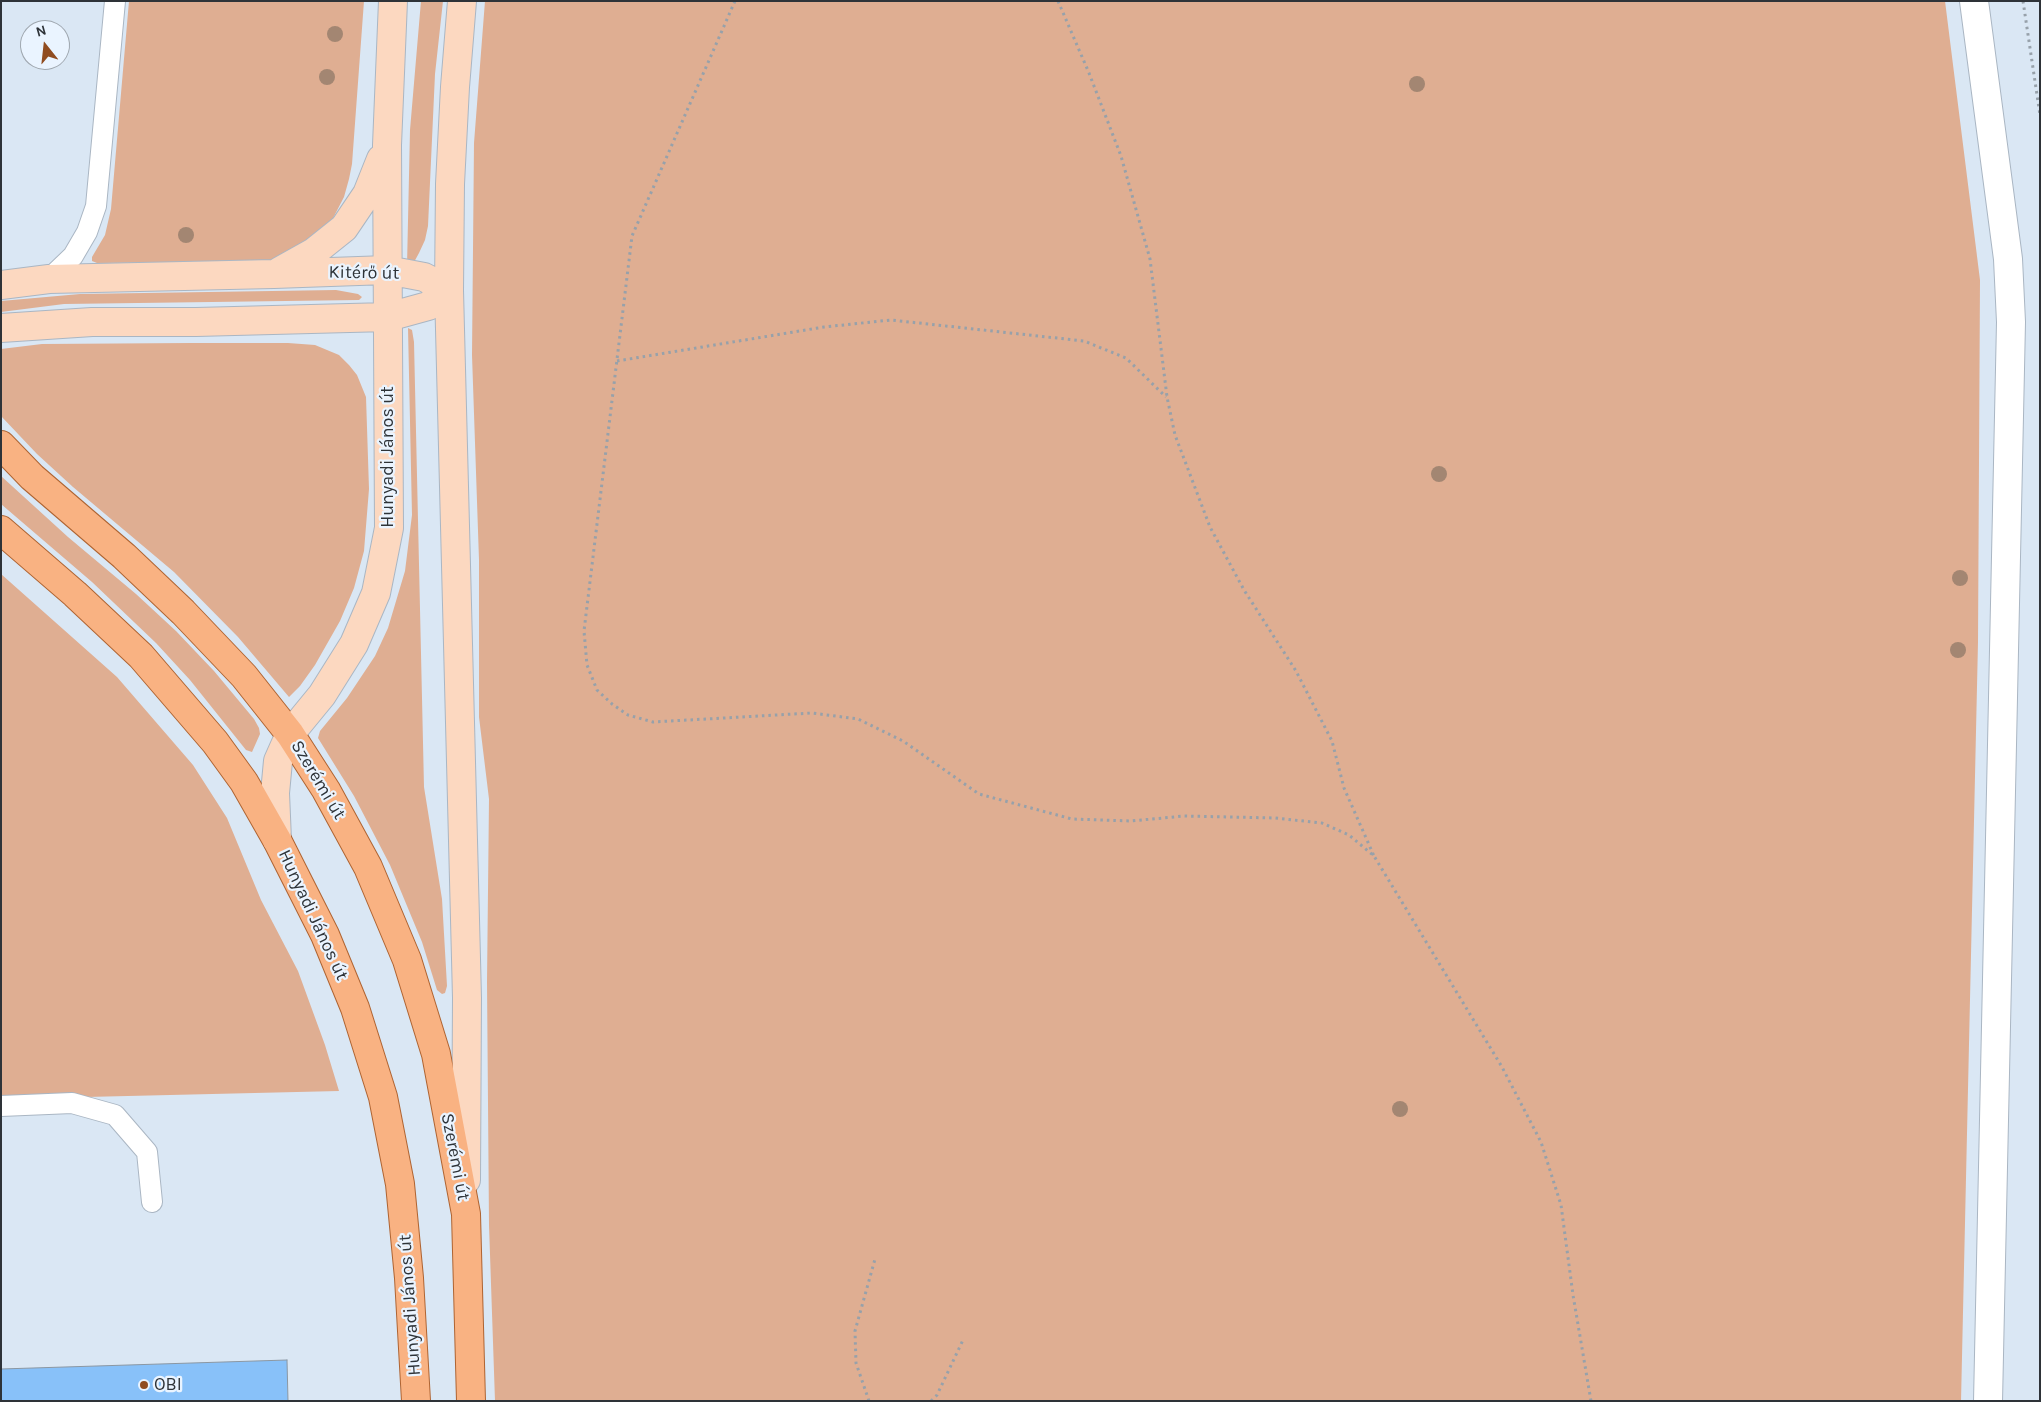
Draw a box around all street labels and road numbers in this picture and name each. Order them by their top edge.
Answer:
street label: Kitérő út [329,262,399,284]
street label: Hunyadi János út [377,386,399,528]
street label: Szerémi út [286,736,350,824]
street label: Hunyadi János út [273,846,353,984]
street label: Szerémi út [436,1111,474,1203]
street label: Hunyadi János út [394,1234,426,1376]

